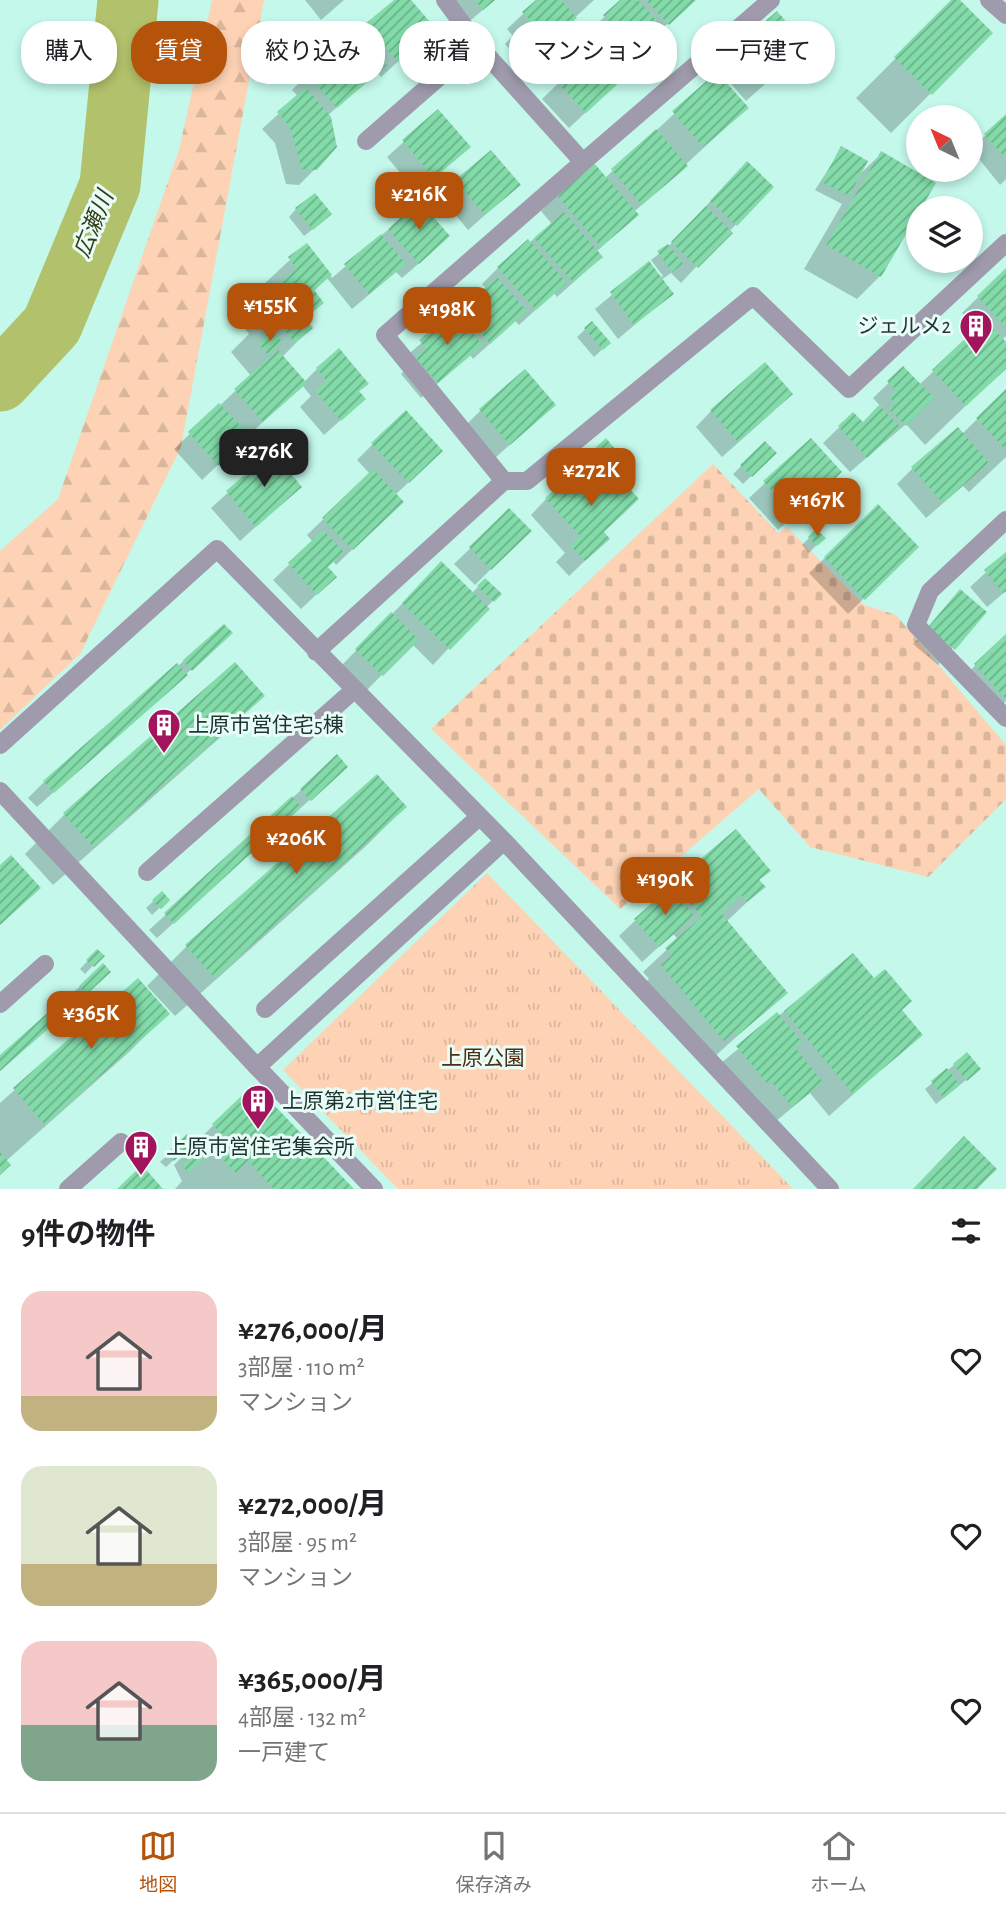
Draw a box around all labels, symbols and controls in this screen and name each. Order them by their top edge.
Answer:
chip: 購入 [21,21,117,84]
chip: 賃貸 [131,21,227,84]
chip: 絞り込み [241,21,385,84]
chip: 新着 [399,21,495,84]
chip: マンション [509,21,677,84]
chip: 一戸建て [691,21,835,84]
north arrow [906,105,984,182]
map controls [906,105,983,273]
pin: ¥216K [370,173,468,232]
text: ¥216K [391,183,447,206]
water label: 広瀬川 [69,185,119,261]
button: layers [906,196,983,273]
pin: ¥155K [221,284,319,343]
pin: ¥198K [398,288,496,347]
text: ¥155K [243,294,297,317]
text: ¥198K [419,298,475,321]
building icon: ジェルメ2 [957,307,995,356]
place label: ジェルメ2 [857,316,951,337]
pin: ¥276K [215,430,313,489]
text: ¥276K [235,440,293,463]
pin: ¥272K [542,448,640,508]
text: ¥272K [562,459,620,482]
pin: ¥167K [768,478,866,538]
text: ¥167K [790,489,844,512]
building icon: 上原市営住宅5棟 [145,706,183,755]
place label: 上原市営住宅5棟 [188,714,344,736]
pin: ¥206K [247,816,345,876]
text: ¥206K [266,827,326,850]
pin: ¥190K [616,858,714,917]
text: ¥190K [637,868,693,891]
pin: ¥365K [42,992,140,1051]
text: ¥365K [63,1002,119,1025]
park label: 上原公園 [441,1047,525,1069]
building icon: 上原第2市営住宅 [239,1082,277,1131]
place label: 上原第2市営住宅 [282,1090,439,1112]
building icon: 上原市営住宅集会所 [122,1128,160,1177]
place label: 上原市営住宅集会所 [166,1136,355,1158]
icon: filters [947,1212,985,1250]
text: 9件の物件 [21,1220,156,1250]
text: ¥276,000/月 [238,1315,388,1345]
icon: home [77,1319,161,1403]
icon: heart [947,1342,985,1380]
text: 3部屋 · 110 m² [238,1357,365,1380]
text: マンション [238,1392,353,1415]
text: ¥272,000/月 [238,1490,387,1520]
icon: home [77,1494,161,1578]
icon: heart [947,1517,985,1555]
text: 3部屋 · 95 m² [238,1532,357,1555]
text: マンション [238,1567,353,1590]
text: ¥365,000/月 [238,1665,386,1695]
icon: home [77,1669,161,1753]
icon: heart [947,1692,985,1730]
text: 4部屋 · 132 m² [238,1707,366,1730]
text: 一戸建て [238,1742,330,1765]
tab: 地図 [139,1827,177,1897]
tab: 保存済み [456,1827,532,1897]
tab: ホーム [810,1827,867,1897]

